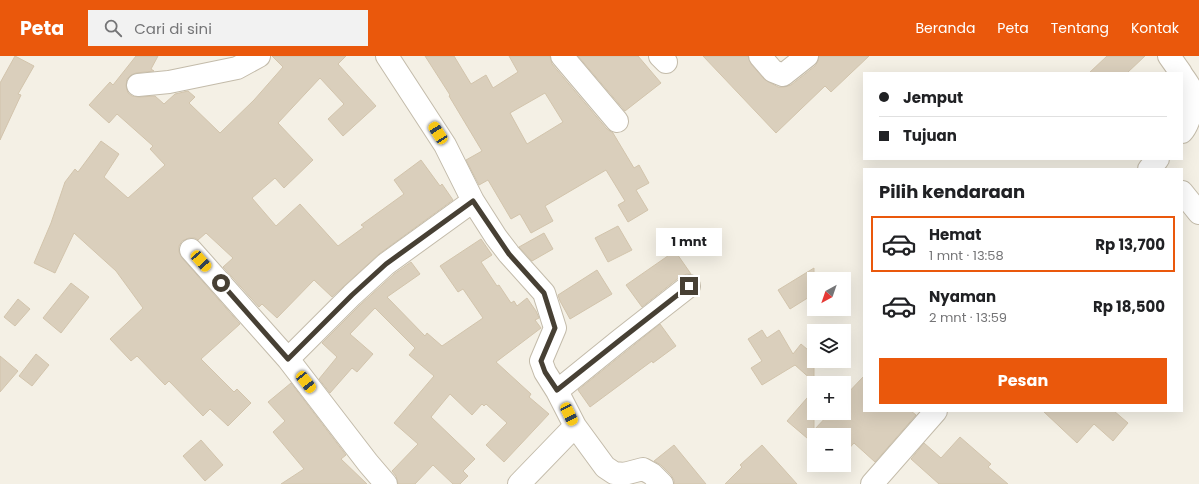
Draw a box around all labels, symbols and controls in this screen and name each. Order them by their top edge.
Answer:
search box [88,10,368,46]
text: Peta [20,15,64,42]
icon: search [102,17,124,39]
text: Cari di sini [134,18,212,39]
text: Beranda [916,18,975,38]
text: Peta [997,18,1029,38]
text: Tentang [1051,18,1109,38]
text: Kontak [1131,18,1179,38]
text: Jemput [903,87,963,108]
car [426,120,450,146]
text: Tujuan [903,125,957,146]
text: Pilih kendaraan [879,179,1025,204]
text: Hemat [929,224,981,245]
icon: car [881,226,917,262]
callout: 1 mnt [656,228,722,256]
text: 1 mnt [671,232,707,251]
text: Rp 13,700 [1095,234,1165,255]
text: 1 mnt · 13:58 [929,246,1004,265]
car [189,248,213,274]
north arrow [807,272,851,316]
map controls [807,272,851,472]
route start [212,274,230,292]
route end [680,277,698,295]
text: Nyaman [929,286,996,307]
icon: car [881,288,917,324]
text: Rp 18,500 [1093,296,1165,317]
text: 2 mnt · 13:59 [929,308,1007,327]
button: layers [807,324,851,368]
button: Pesan [879,358,1167,404]
car [294,369,318,395]
button: + [807,376,851,420]
car [558,401,580,427]
button: − [807,428,851,472]

